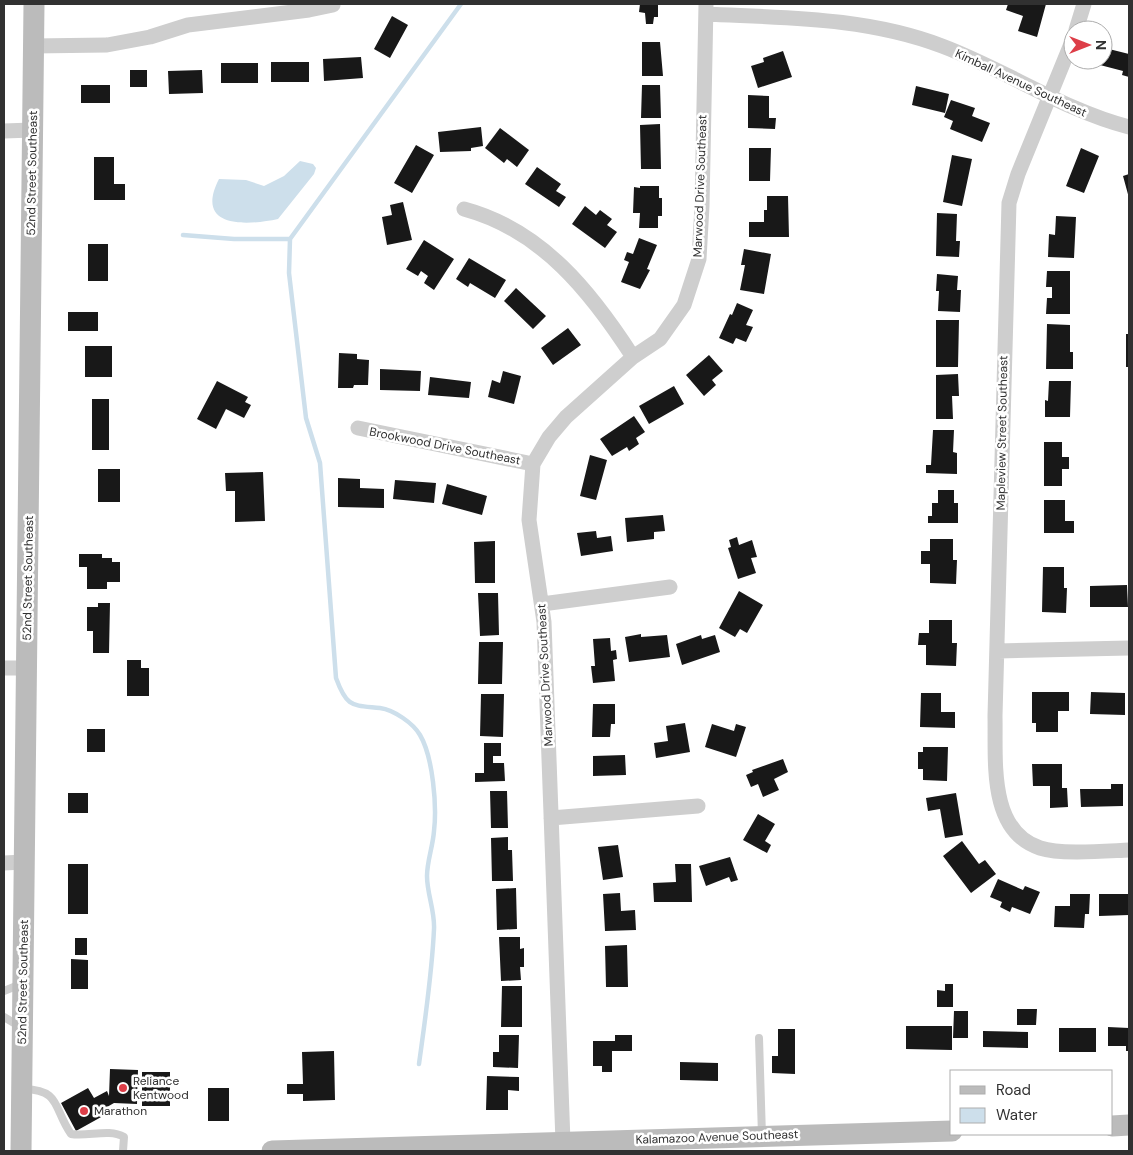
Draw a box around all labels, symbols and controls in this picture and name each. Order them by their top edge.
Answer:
north arrow [1063,20,1113,70]
text: N [1092,40,1110,50]
street label: Kimball Avenue Southeast [953,45,1090,121]
street label: 52nd Street Southeast [23,110,41,236]
street label: Marwood Drive Southeast [690,114,710,258]
street label: Mapleview Street Southeast [993,355,1011,511]
street label: Brookwood Drive Southeast [368,423,522,469]
street label: 52nd Street Southeast [19,515,37,641]
street label: Marwood Drive Southeast [533,603,557,747]
street label: 52nd Street Southeast [14,919,32,1045]
legend [950,1070,1113,1135]
place label: Reliance Kentwood [133,1073,189,1103]
text: Road [996,1080,1031,1100]
marker: Reliance Kentwood [117,1082,129,1094]
place label: Marathon [94,1103,147,1119]
marker: Marathon [78,1105,90,1117]
text: Water [996,1105,1038,1125]
street label: Kalamazoo Avenue Southeast [635,1126,799,1148]

